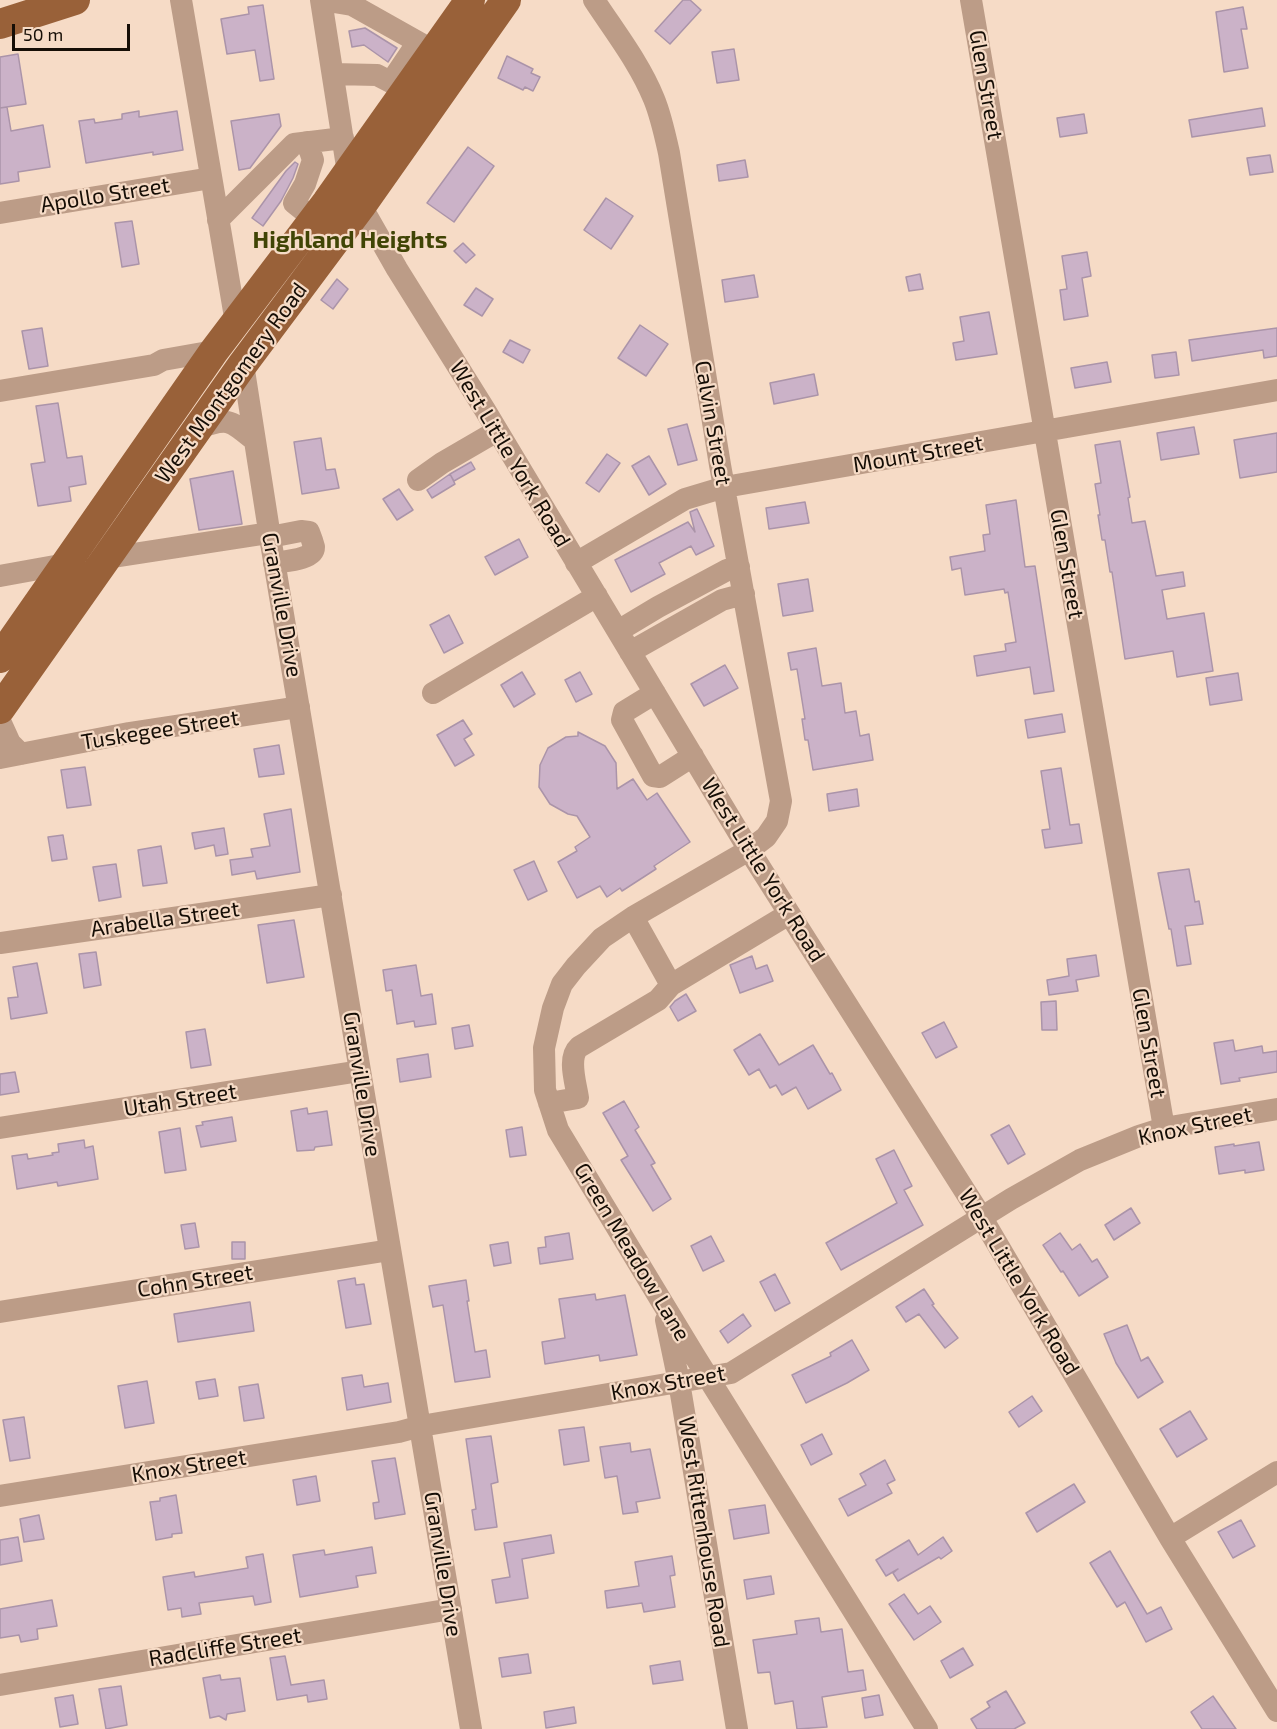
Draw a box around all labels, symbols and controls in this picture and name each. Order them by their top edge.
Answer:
scale bar [15,12,134,50]
text: 50 m [23,23,63,45]
street label: Glen Street [963,28,1009,142]
street label: Apollo Street [38,172,172,218]
district label: Highland Heights [253,226,447,254]
street label: West Montgomery Road [149,278,313,488]
street label: West Little York Road [444,356,576,552]
street label: Calvin Street [689,358,737,488]
street label: Mount Street [851,430,985,478]
street label: Glen Street [1044,507,1090,621]
street label: Granville Drive [256,531,308,679]
street label: Tuskegee Street [79,705,241,755]
street label: West Little York Road [695,773,831,967]
street label: Arabella Street [89,895,241,943]
street label: Glen Street [1126,986,1172,1100]
street label: Granville Drive [337,1010,387,1158]
street label: Utah Street [122,1078,238,1122]
street label: Knox Street [1136,1101,1254,1151]
street label: Green Meadow Lane [568,1158,696,1346]
street label: West Little York Road [953,1184,1085,1380]
street label: Cohn Street [135,1259,255,1303]
street label: Knox Street [609,1360,727,1406]
street label: West Rittenhouse Road [673,1415,735,1649]
street label: Knox Street [130,1444,248,1488]
street label: Granville Drive [418,1490,468,1638]
street label: Radcliffe Street [147,1622,303,1672]

